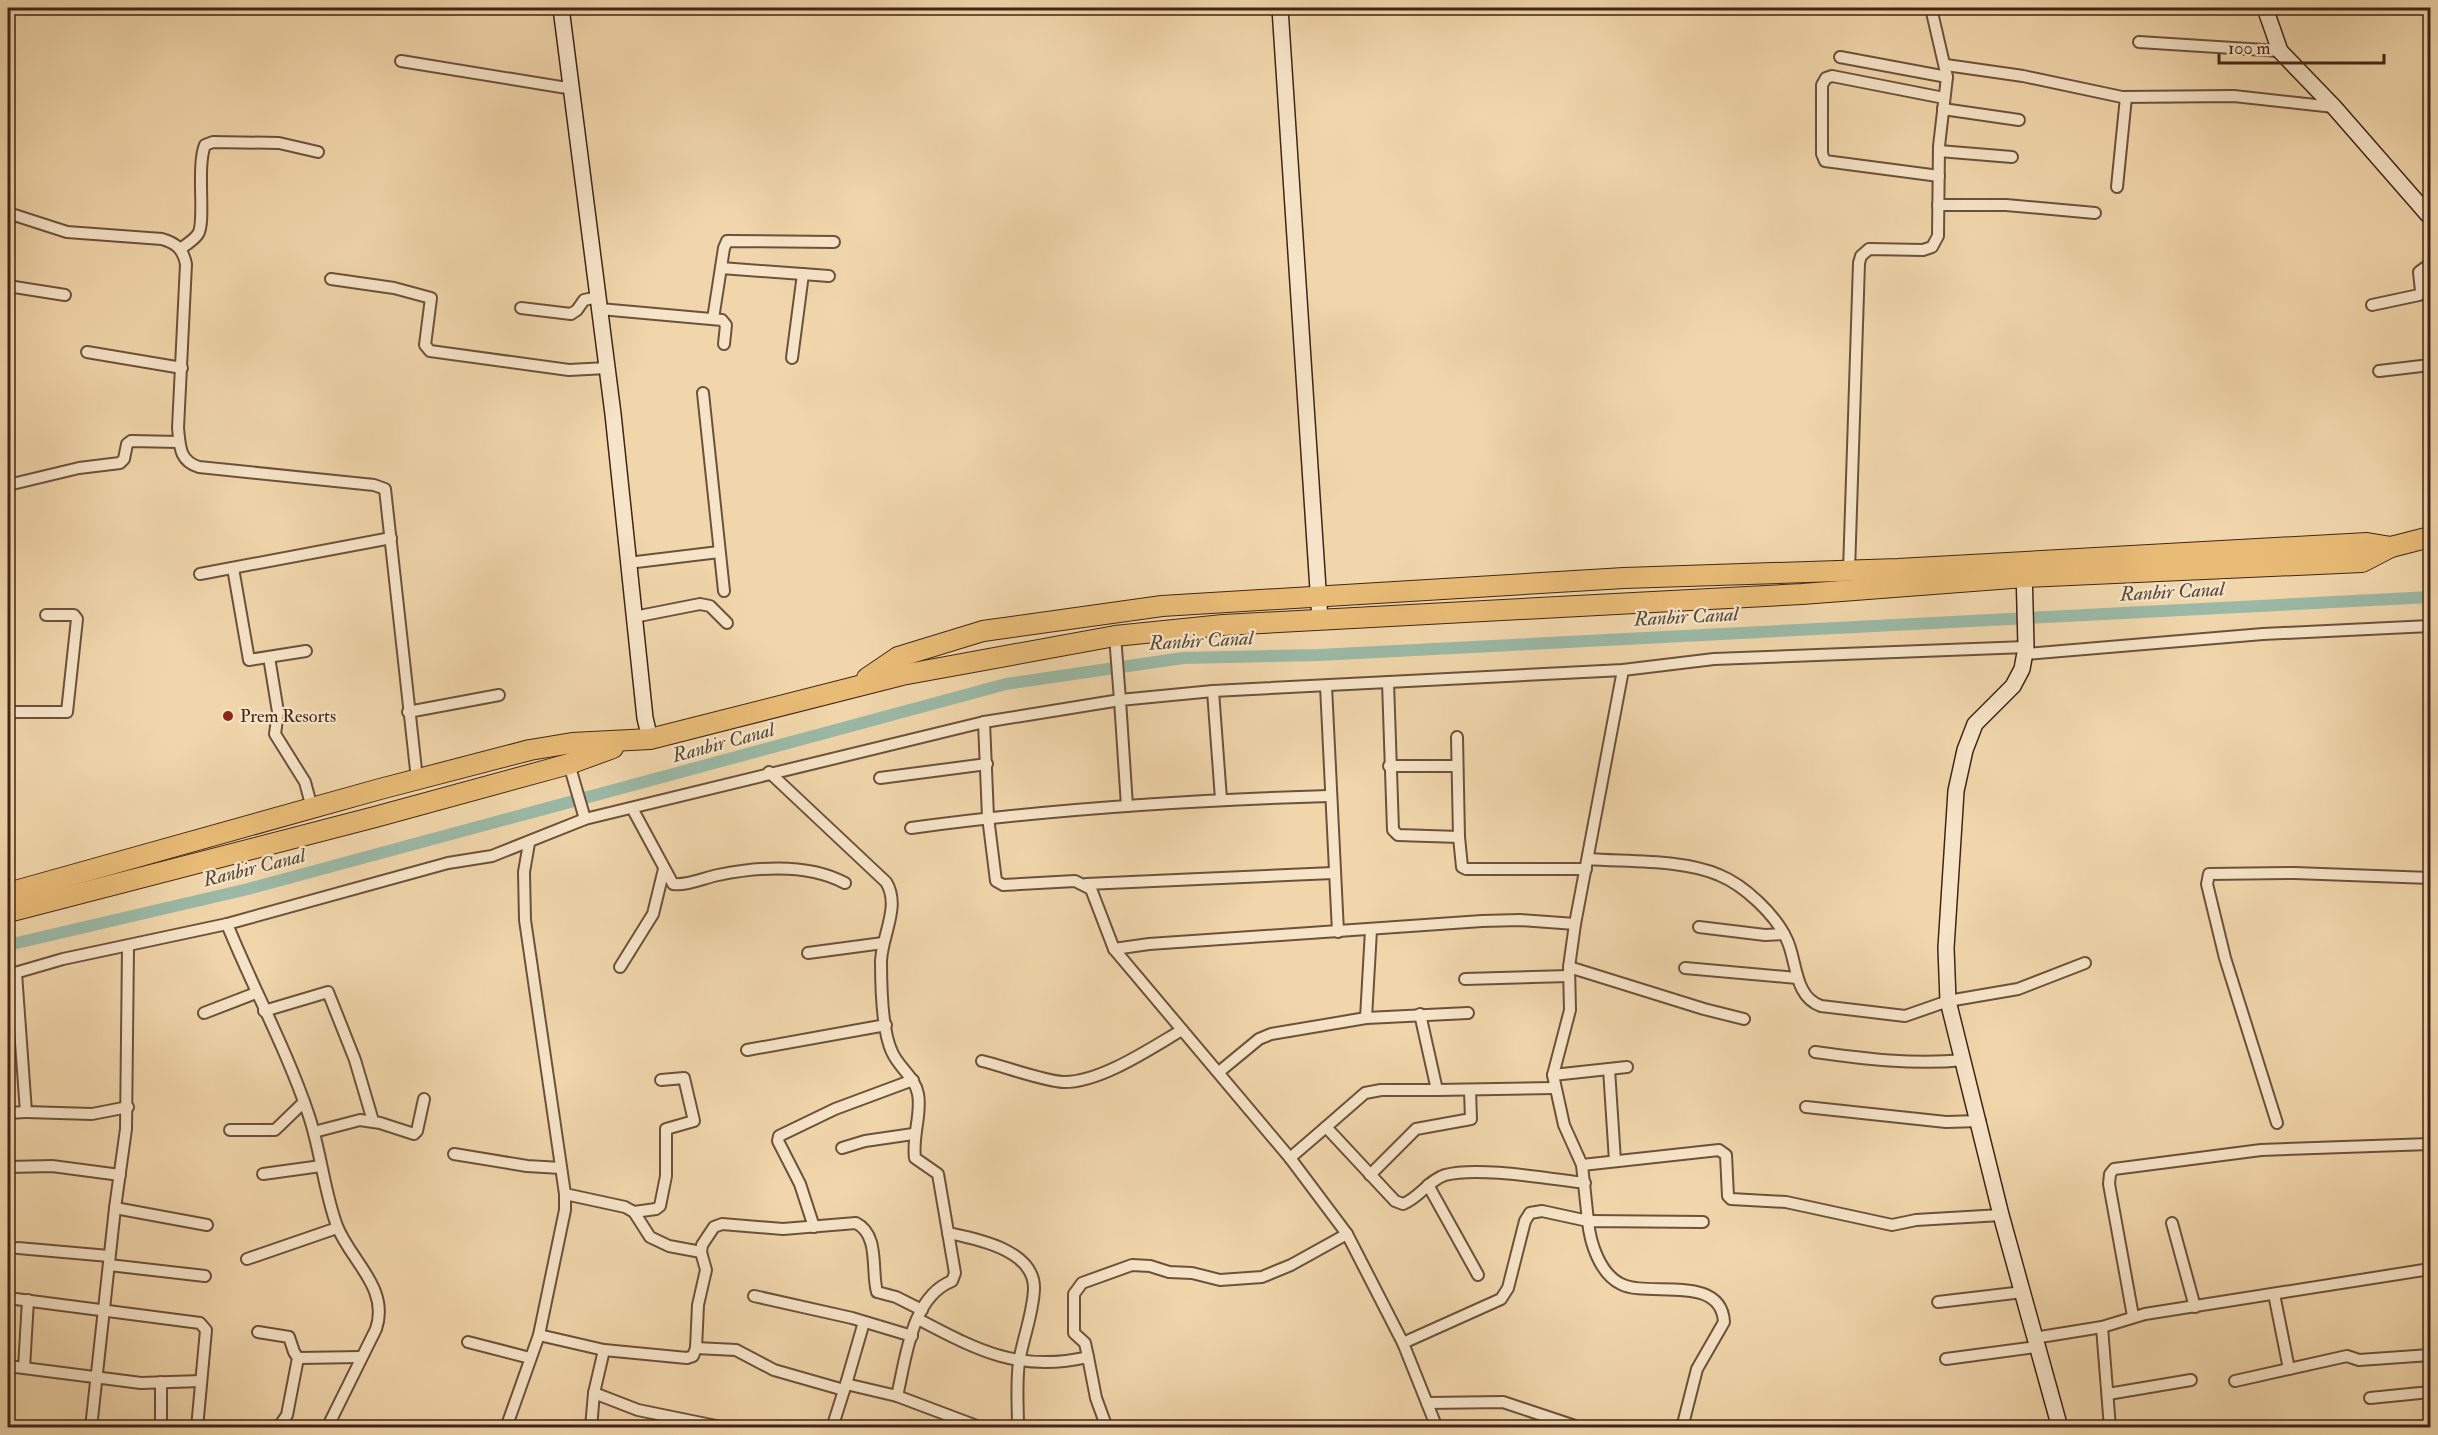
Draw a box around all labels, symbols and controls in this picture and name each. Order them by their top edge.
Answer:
scale bar [2219,27,2384,65]
text: 100 m [2228,37,2271,60]
water label: Ranbir Canal [2118,576,2227,607]
water label: Ranbir Canal [1632,601,1741,632]
water label: Ranbir Canal [1147,625,1256,656]
place label: Prem Resorts [240,705,336,728]
marker: Prem Resorts [221,709,235,723]
water label: Ranbir Canal [668,716,779,768]
water label: Ranbir Canal [199,842,310,893]

